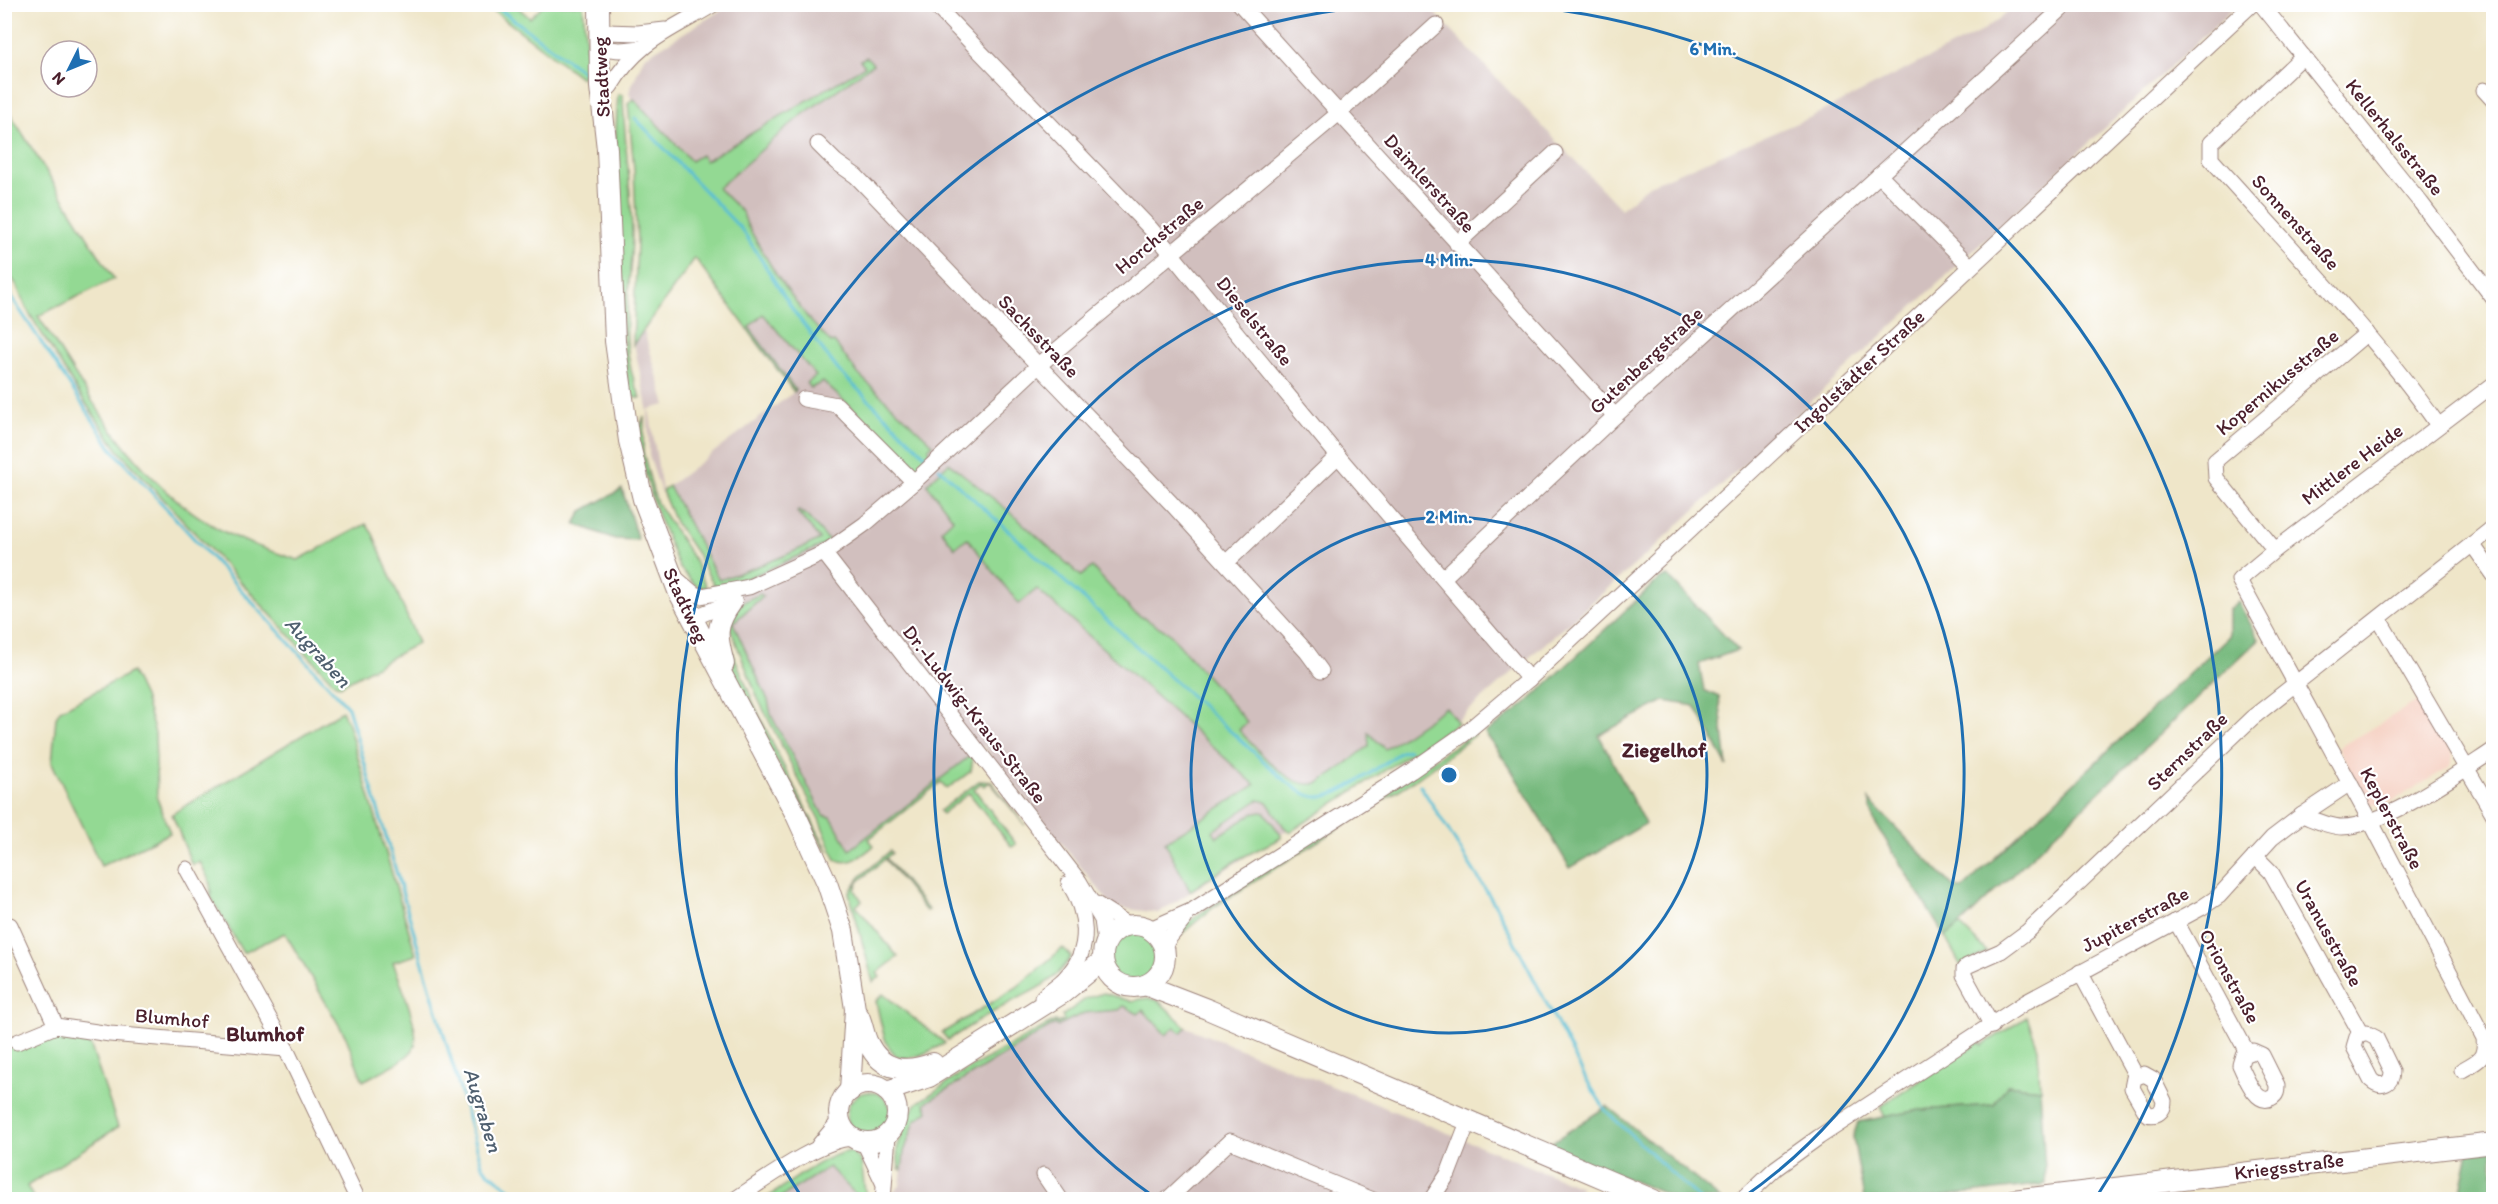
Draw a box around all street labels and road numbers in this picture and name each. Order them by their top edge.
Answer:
street label: Stadtweg [587,35,615,118]
street label: Kellerhalsstraße [2341,74,2449,200]
street label: Daimlerstraße [1379,128,1481,238]
street label: Sonnenstraße [2247,169,2345,275]
street label: Horchstraße [1110,191,1208,279]
street label: Dieselstraße [1212,271,1298,371]
street label: Sachsstraße [993,289,1085,383]
street label: Gutenbergstraße [1584,301,1708,419]
street label: Ingolstädter Straße [1789,304,1929,438]
street label: Kopernikusstraße [2211,324,2343,440]
street label: Mittlere Heide [2296,418,2408,510]
street label: Stadtweg [658,563,714,647]
street label: Dr.-Ludwig-Kraus-Straße [898,620,1052,808]
street label: Sternstraße [2142,707,2232,795]
street label: Keplerstraße [2355,763,2429,873]
street label: Uranusstraße [2290,875,2368,991]
street label: Jupiterstraße [2077,881,2193,957]
street label: Orionstraße [2194,924,2266,1028]
street label: Blumhof [134,1003,210,1033]
street label: Kriegsstraße [2233,1147,2345,1185]

